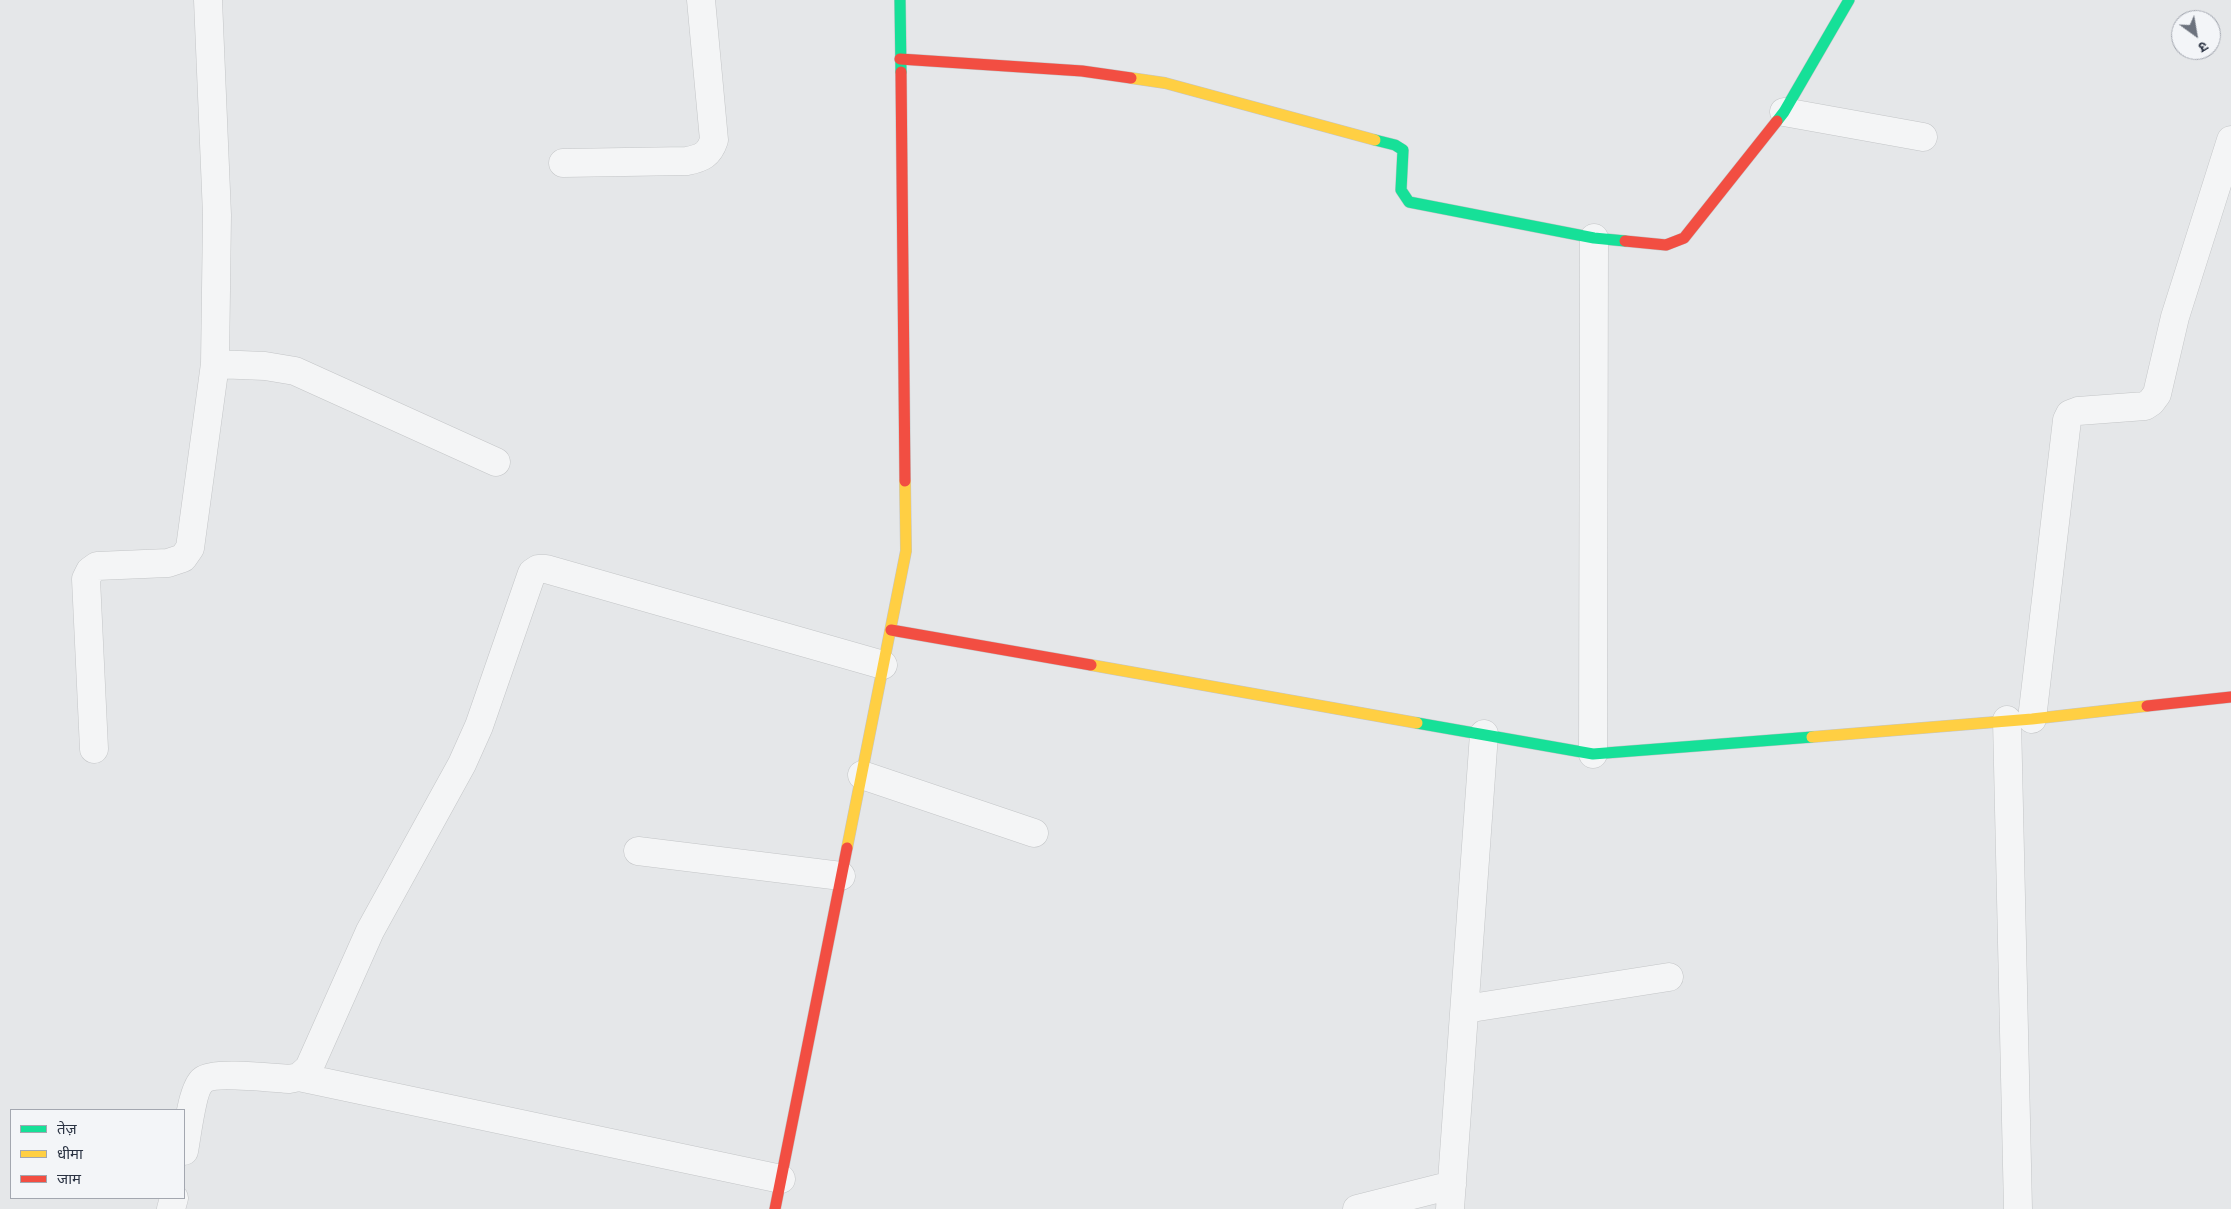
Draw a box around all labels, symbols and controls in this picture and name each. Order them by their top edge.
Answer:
north arrow [2171,10,2221,60]
text: उ [2195,36,2213,58]
legend [10,1109,185,1199]
text: तेज़ [57,1117,77,1140]
text: धीमा [57,1142,83,1165]
text: जाम [57,1167,81,1190]

